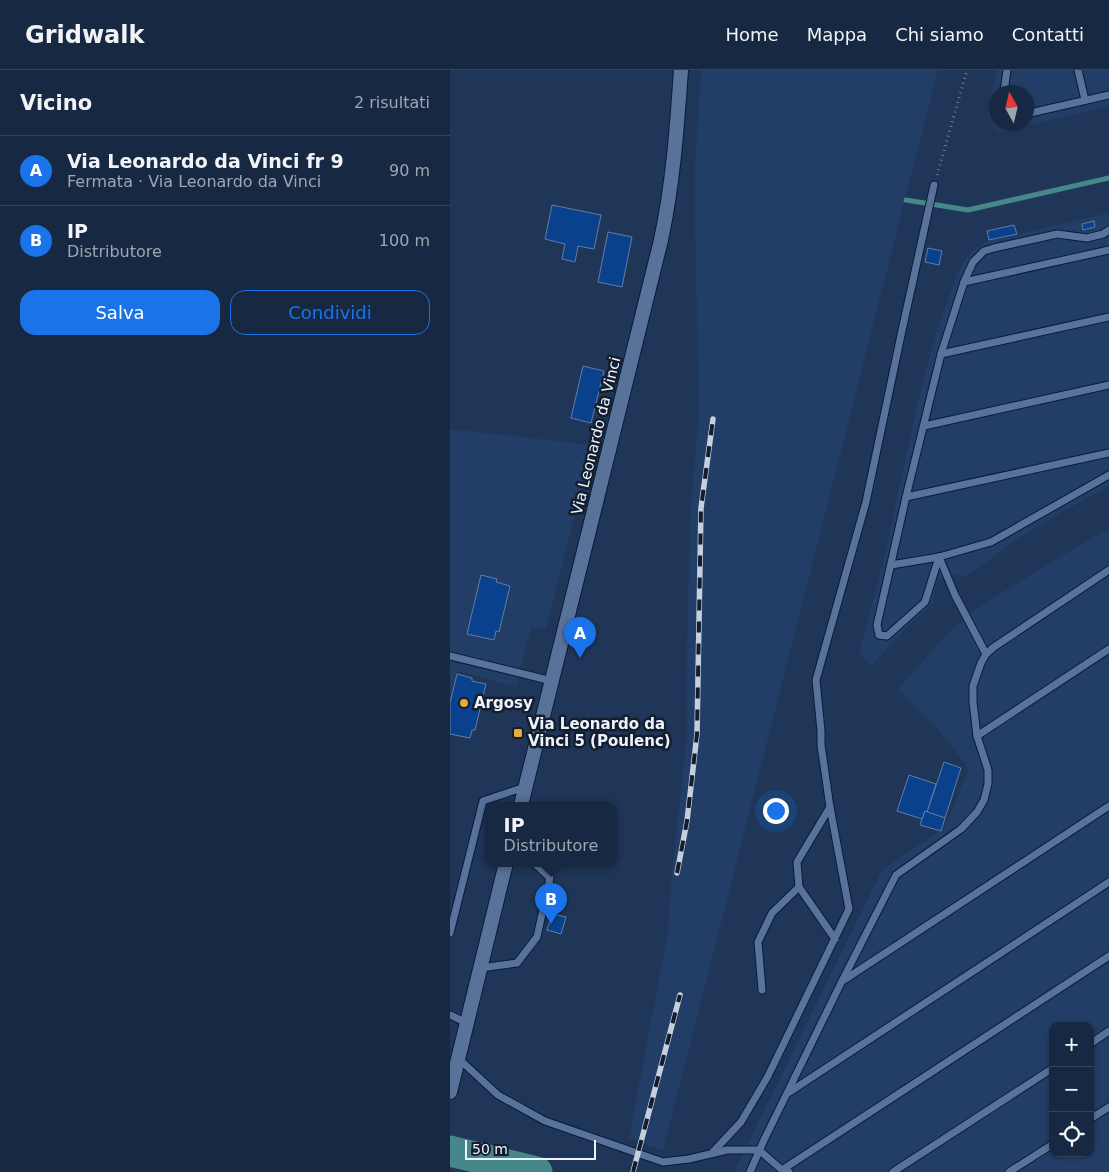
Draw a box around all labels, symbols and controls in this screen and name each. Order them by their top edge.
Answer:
text: Gridwalk [25,21,145,49]
text: Home [726,24,779,45]
text: Mappa [807,24,867,45]
text: Chi siamo [895,24,984,45]
text: Contatti [1012,24,1084,45]
north arrow [989,85,1034,130]
text: Vicino [20,91,92,115]
text: 2 risultati [354,93,430,112]
text: Via Leonardo da Vinci fr 9 [67,150,344,172]
text: A [30,161,42,180]
text: 90 m [389,161,430,180]
text: Fermata · Via Leonardo da Vinci [67,172,321,191]
text: IP [67,220,88,242]
text: B [30,231,42,250]
text: 100 m [379,231,430,250]
text: Distributore [67,242,162,261]
button: Salva [20,290,220,335]
button: Condividi [230,290,430,335]
street label: Via Leonardo da Vinci [568,355,624,517]
pin: A [564,617,596,658]
place label: Argosy [474,694,533,712]
marker: Argosy [458,697,470,709]
place label: Via Leonardo da Vinci 5 (Poulenc) [528,715,671,750]
marker: Via Leonardo da Vinci 5 (Poulenc) [512,727,524,739]
your location [763,798,789,824]
popup [485,802,617,867]
text: IP [504,814,525,836]
text: Distributore [504,836,598,855]
pin: B [535,883,567,924]
map controls [1049,1022,1094,1157]
button: + [1049,1022,1094,1067]
button: − [1049,1067,1094,1112]
button: locate [1049,1112,1094,1157]
scale bar [465,1137,596,1160]
text: 50 m [472,1141,508,1157]

